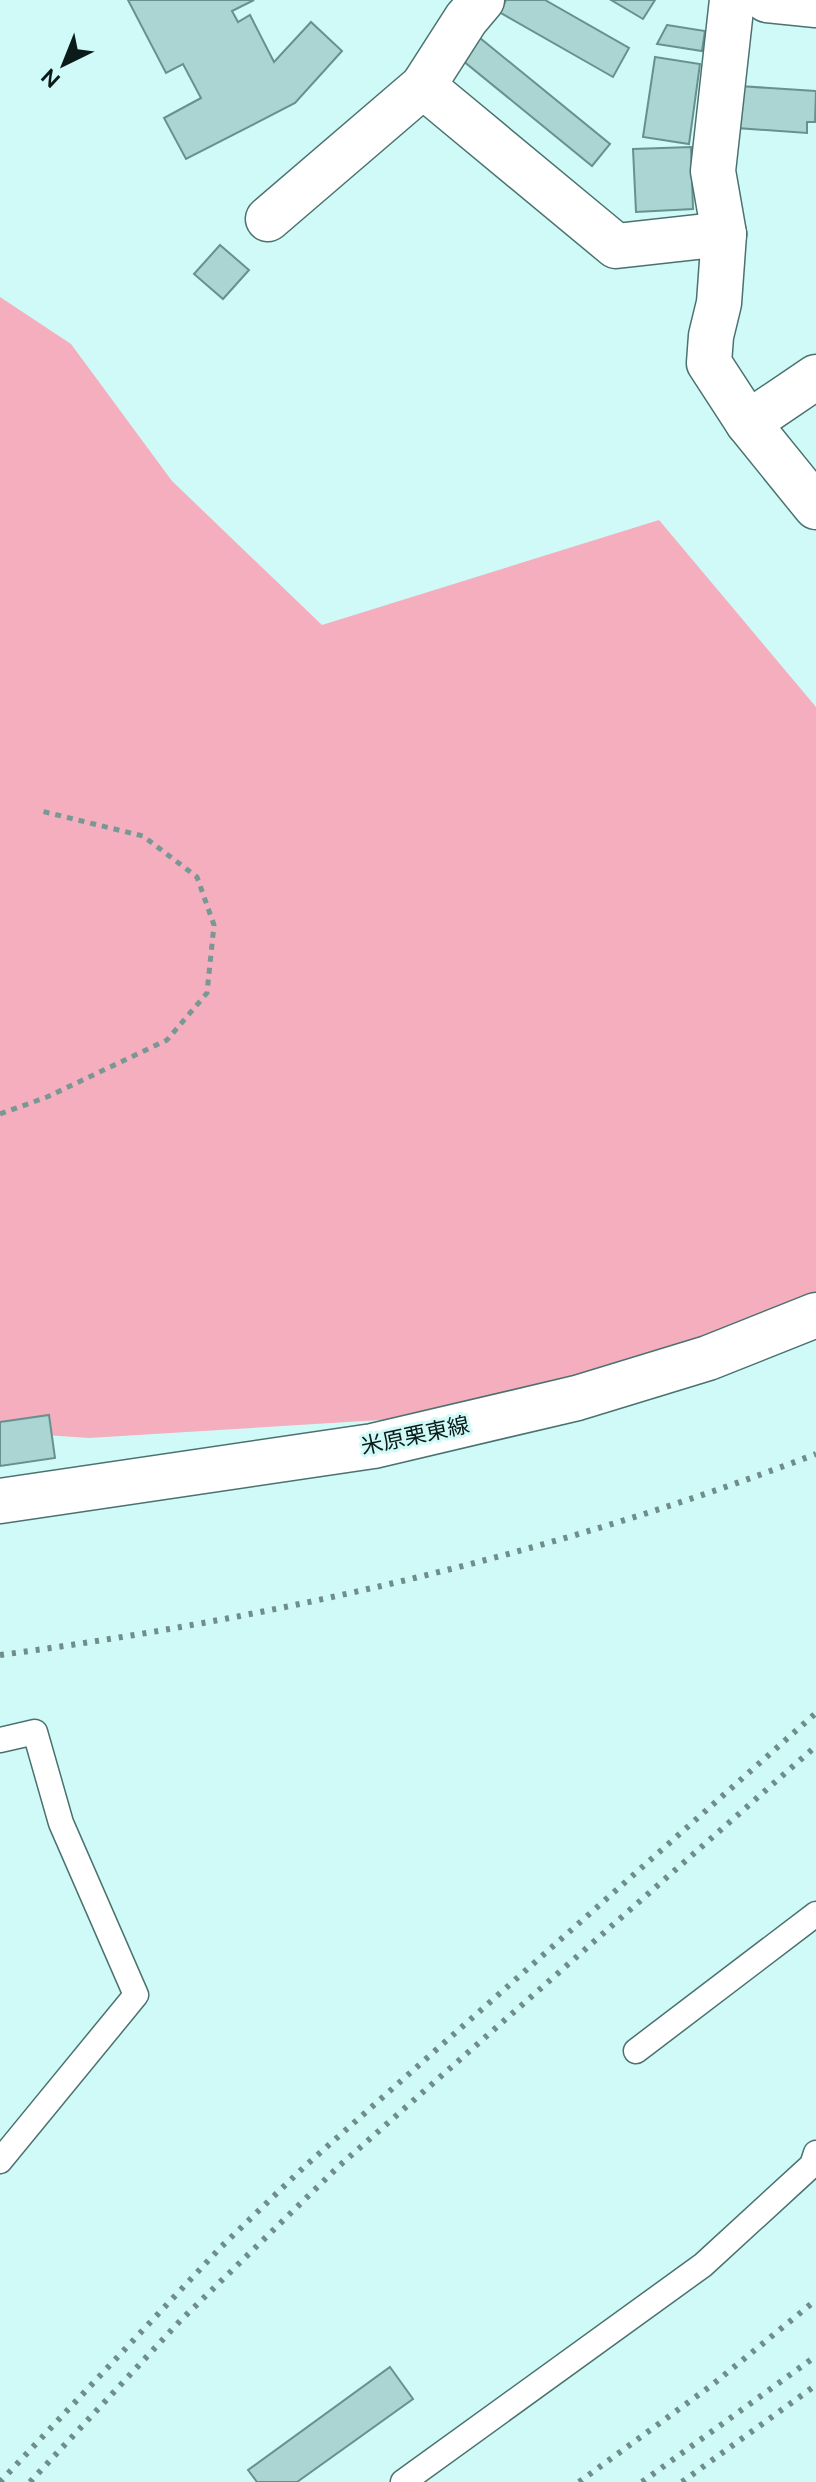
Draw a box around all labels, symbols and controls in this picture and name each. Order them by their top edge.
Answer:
north arrow [24,24,104,104]
text: N [35,64,65,94]
street label: 米原栗東線 [358,1411,471,1458]

